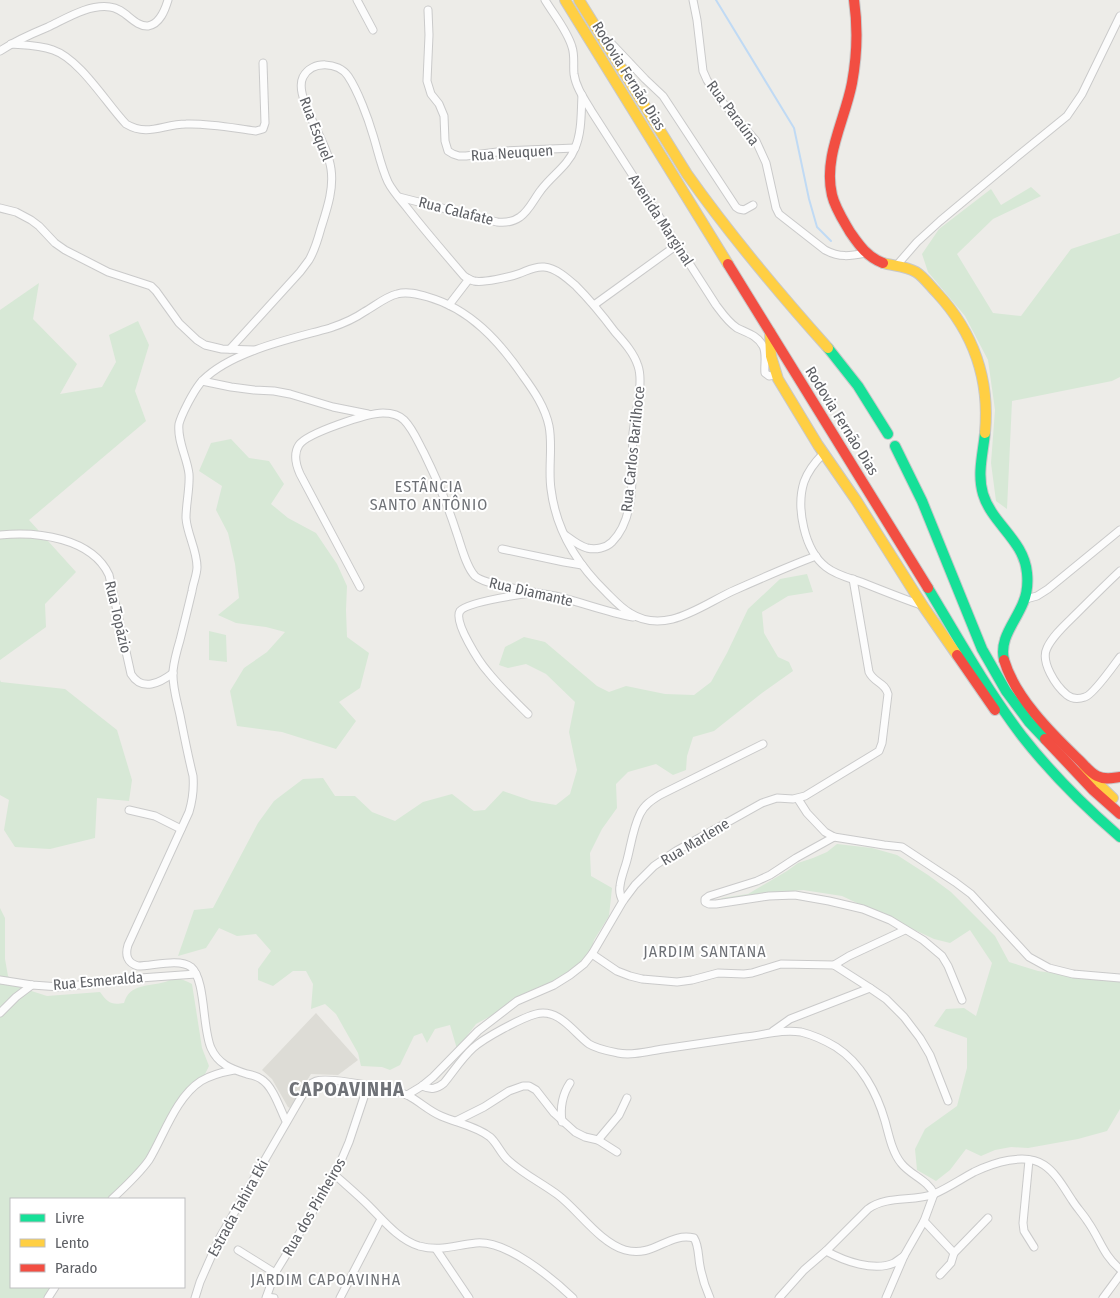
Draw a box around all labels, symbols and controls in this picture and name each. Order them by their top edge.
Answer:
street label: Rodovia Fernão Dias [588,18,670,134]
street label: Rua Paraúna [703,77,763,149]
street label: Rua Esquel [296,94,337,164]
street label: Rua Neuquen [470,141,554,165]
street label: Avenida Marginal [625,171,697,269]
street label: Rua Calafate [417,193,495,229]
street label: Rodovia Fernão Dias [801,363,883,479]
street label: Rua Carlos Barilhoce [617,385,649,513]
district label: ESTÂNCIA SANTO ANTÔNIO [370,477,488,514]
street label: Rua Diamante [487,574,575,610]
street label: Rua Topázio [101,579,135,655]
street label: Rua Marlene [657,815,733,869]
district label: JARDIM SANTANA [643,942,767,961]
street label: Rua Esmeralda [52,968,144,994]
district label: CAPOAVINHA [289,1077,405,1101]
street label: Rua dos Pinheiros [279,1155,349,1259]
street label: Estrada Tahira Eki [204,1156,272,1260]
legend [10,1198,185,1288]
text: Livre [55,1209,84,1227]
text: Lento [55,1234,89,1252]
text: Parado [55,1259,98,1277]
district label: JARDIM CAPOAVINHA [251,1270,401,1289]

